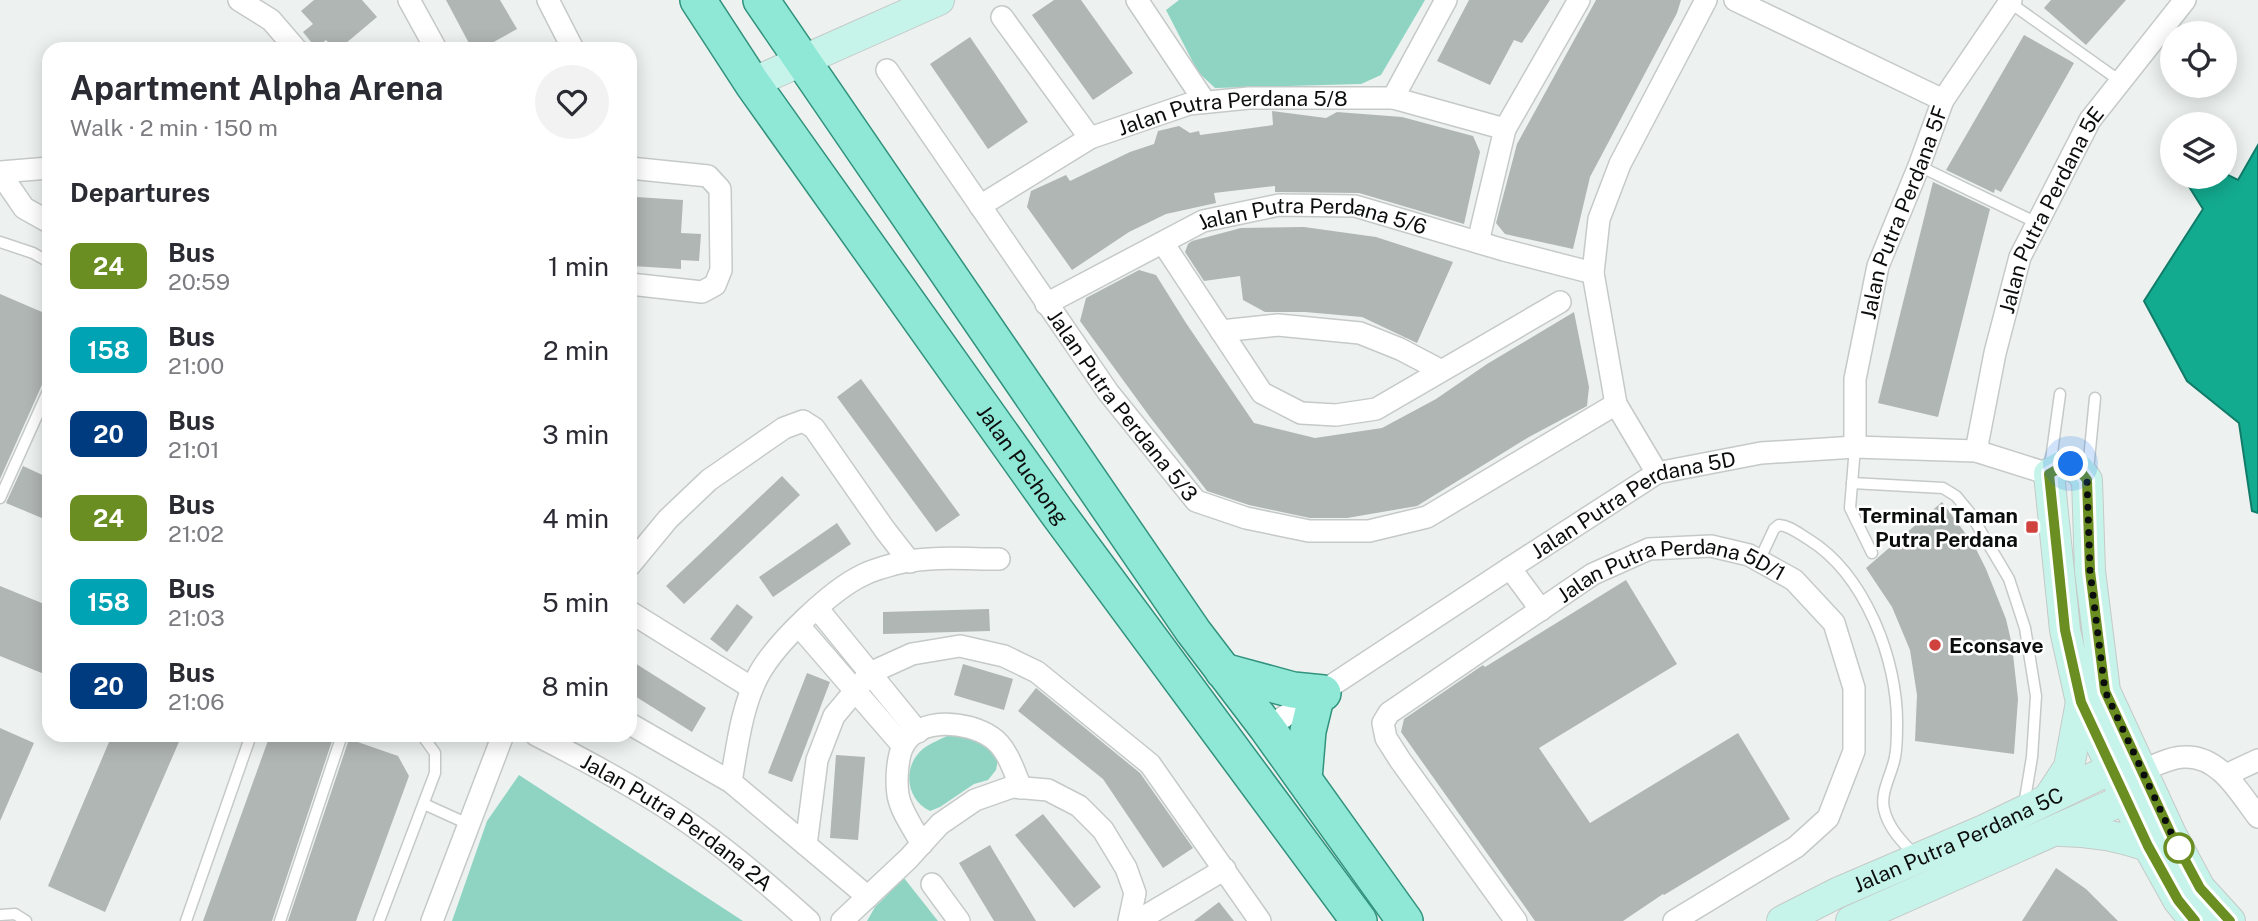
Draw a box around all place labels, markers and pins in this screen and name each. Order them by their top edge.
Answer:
place label: Terminal Taman Putra Perdana [1859,503,2018,552]
marker: Terminal Taman Putra Perdana [2024,519,2040,535]
place label: Econsave [1949,633,2044,658]
marker: Econsave [1927,637,1943,653]
unlabelled marker [2164,833,2194,863]

